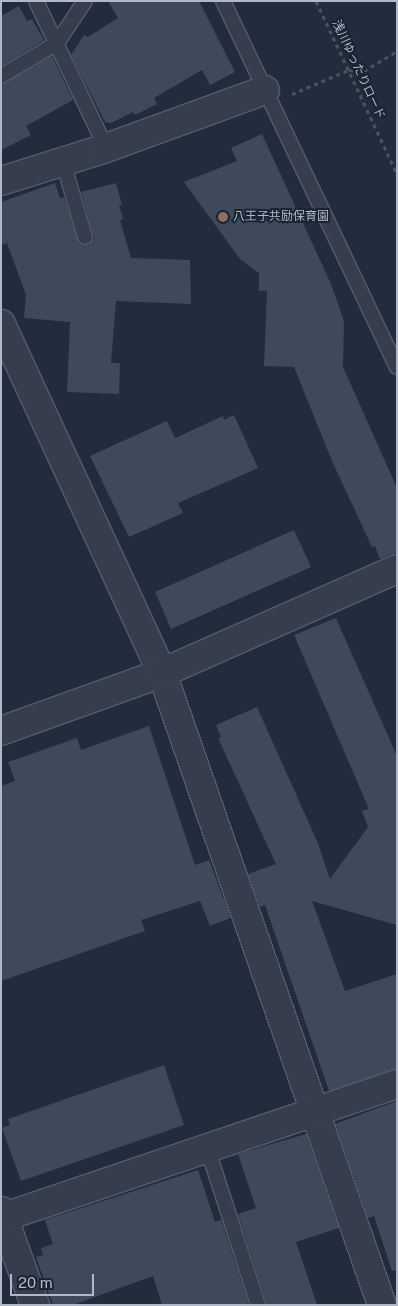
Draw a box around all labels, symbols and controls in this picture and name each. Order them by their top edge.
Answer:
street label: 浅川ゆったりロード [329,18,387,122]
place label: 八王子共励保育園 [233,210,329,224]
marker: 八王子共励保育園 [217,211,229,223]
scale bar [12,1264,96,1296]
text: 20 m [18,1274,53,1291]

